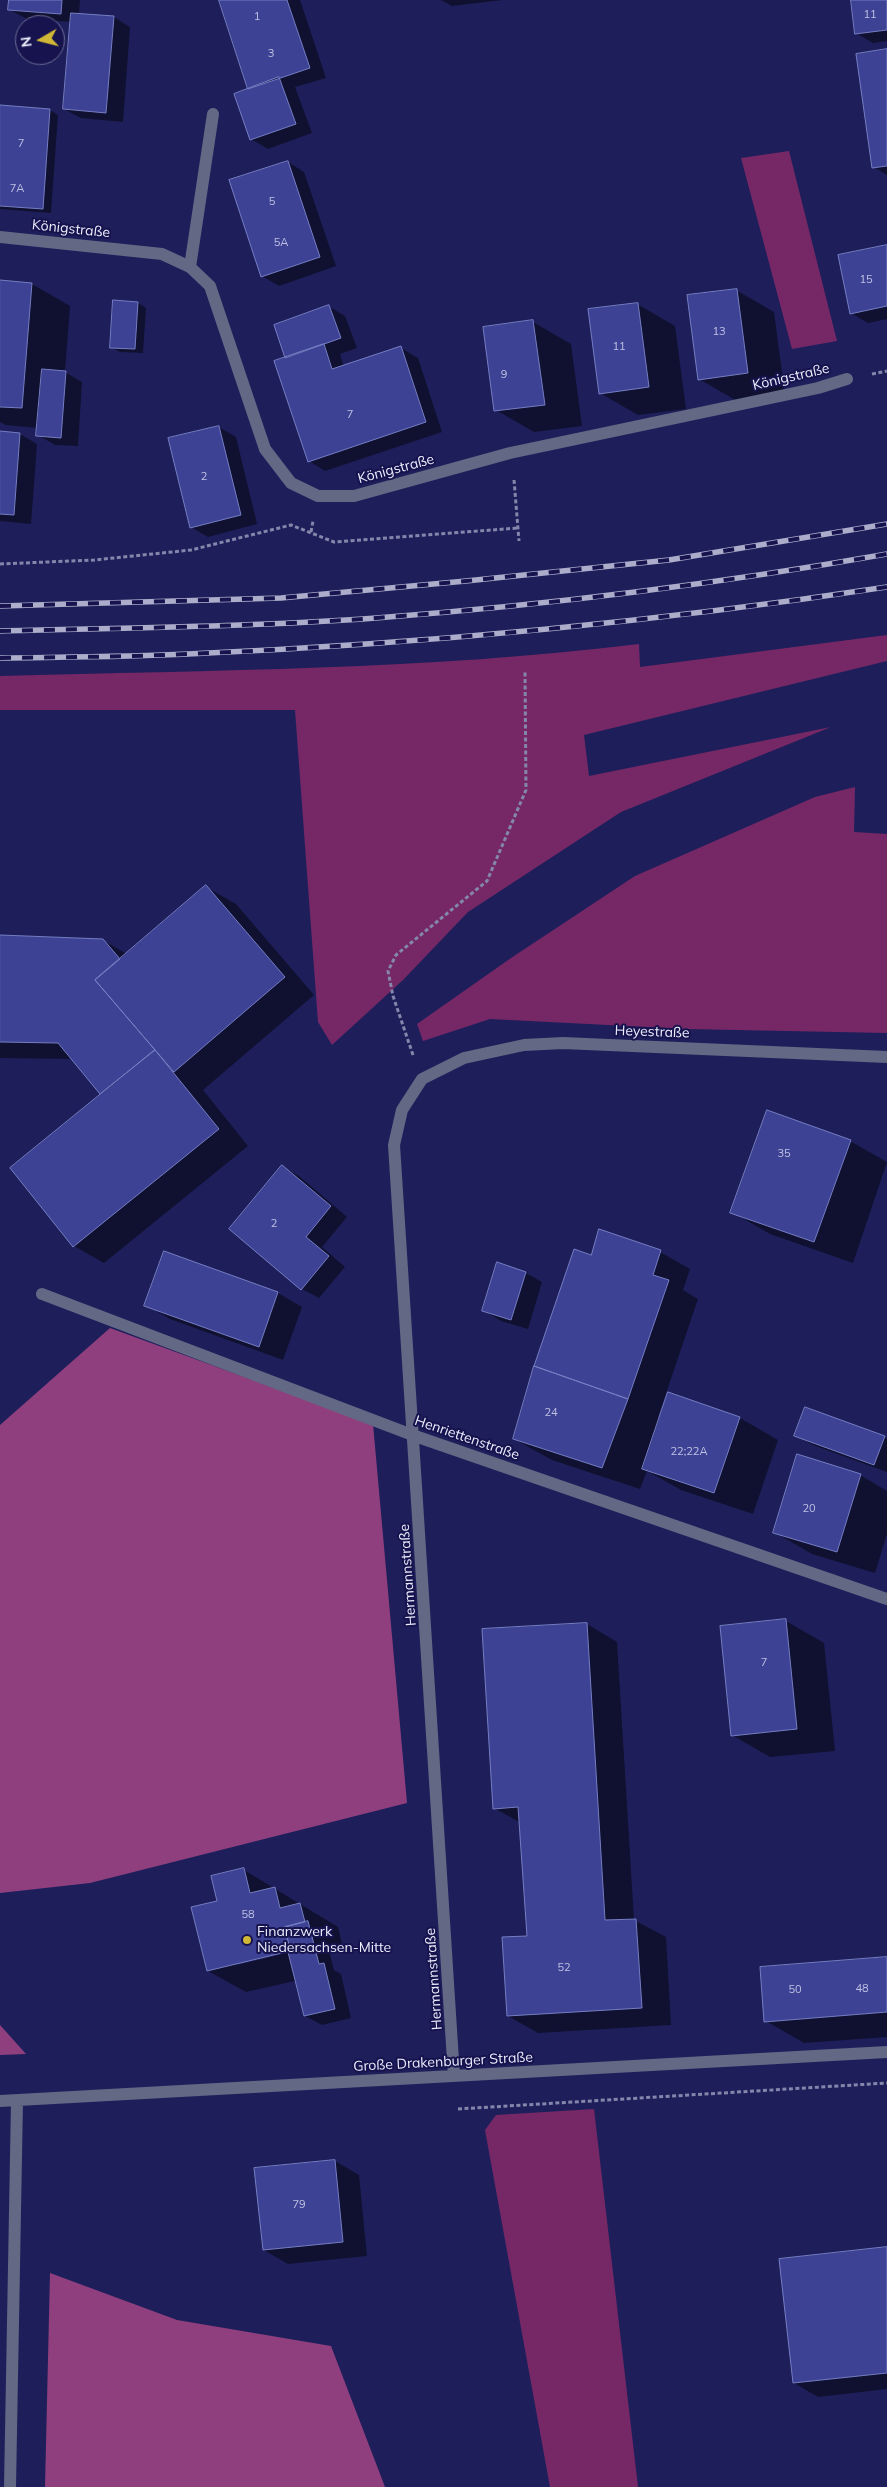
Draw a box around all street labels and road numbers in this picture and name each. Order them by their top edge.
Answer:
street label: Königstraße [31,217,111,241]
street label: Königstraße [751,360,831,394]
street label: Königstraße [356,451,436,487]
street label: Heyestraße [614,1022,690,1042]
street label: Henriettenstraße [412,1412,522,1464]
street label: Hermannstraße [396,1523,420,1627]
street label: Hermannstraße [422,1927,446,2031]
street label: Große Drakenburger Straße [353,2049,533,2075]

